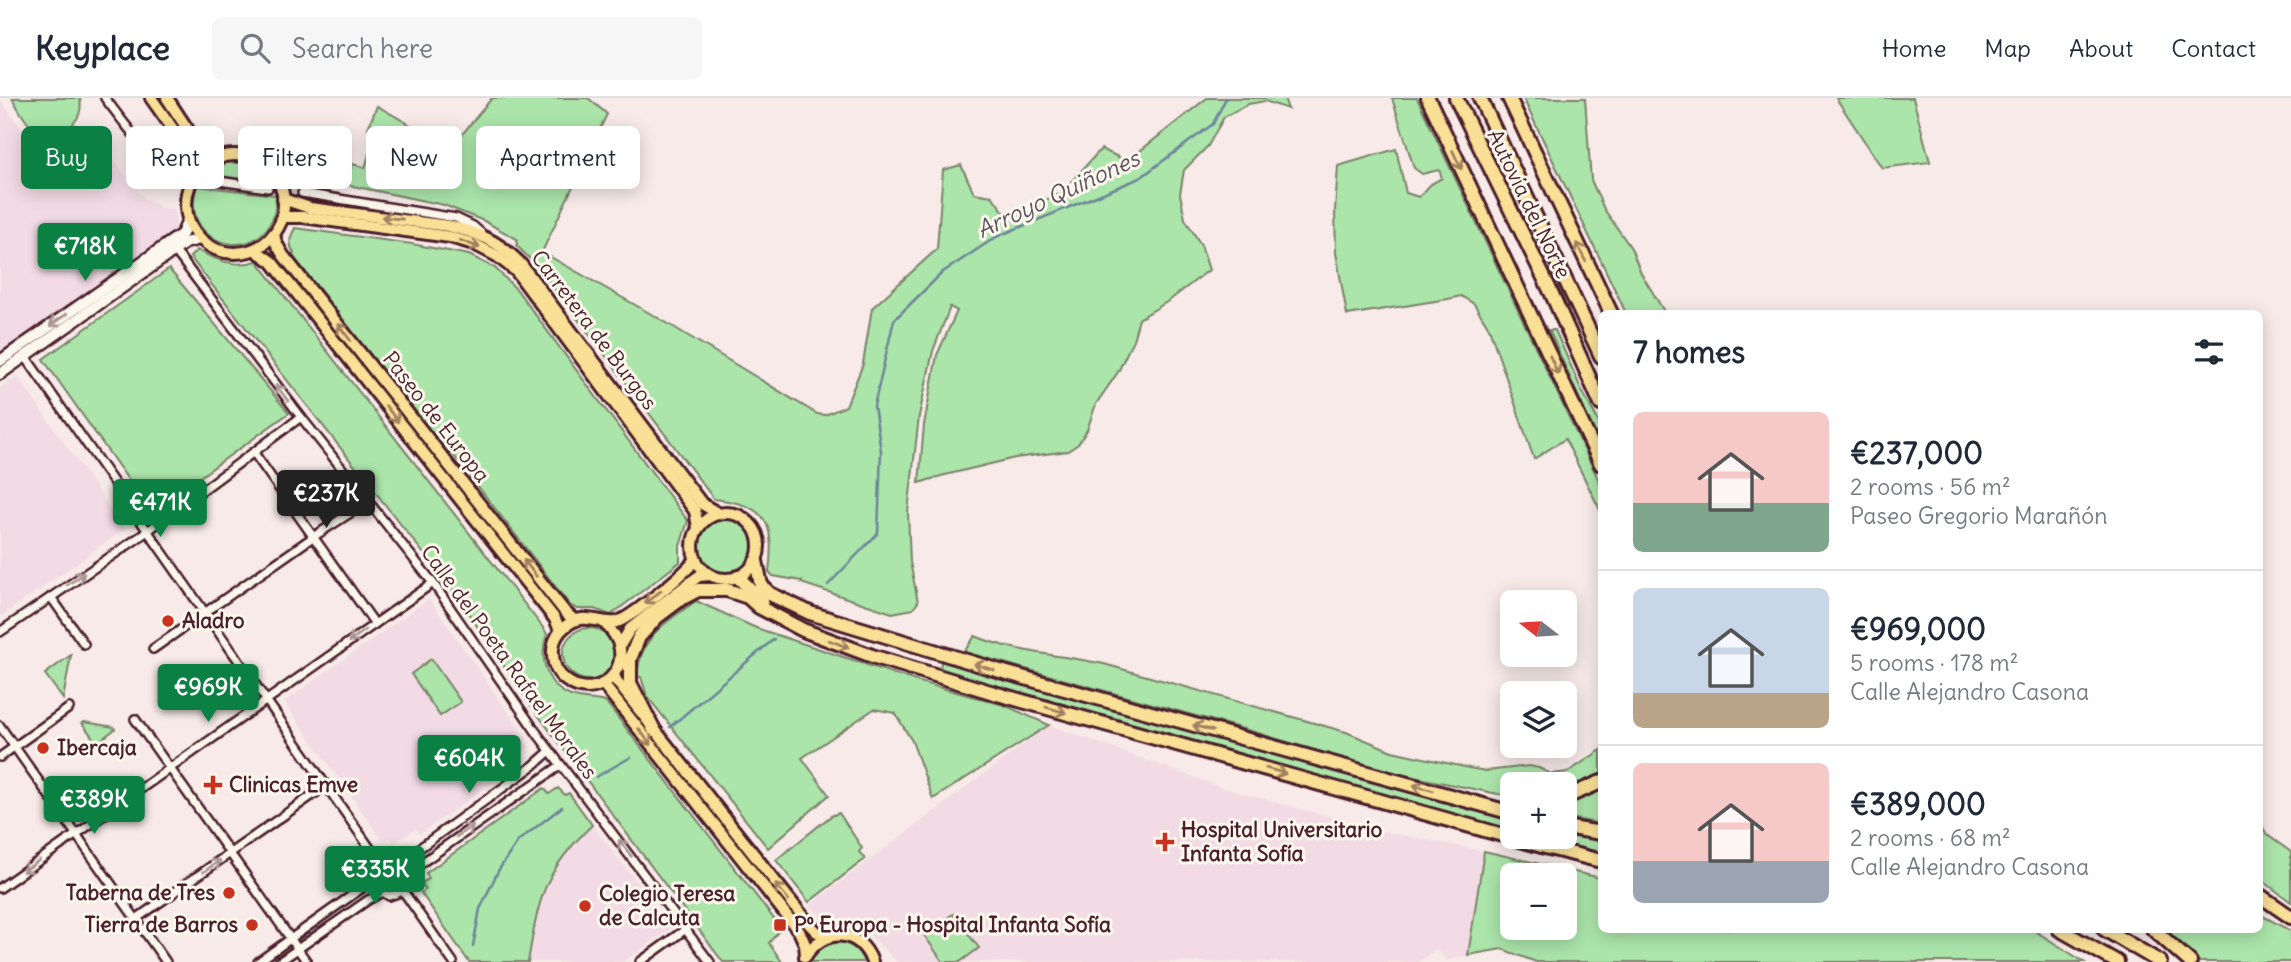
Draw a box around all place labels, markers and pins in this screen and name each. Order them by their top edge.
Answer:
pin: €718K [36,223,134,283]
pin: €237K [277,470,375,530]
pin: €471K [111,480,209,539]
place label: Aladro [182,607,245,634]
marker: Aladro [160,613,176,629]
pin: €969K [159,664,257,724]
place label: Ibercaja [57,734,137,761]
pin: €604K [420,736,518,795]
marker: Ibercaja [35,740,51,756]
place label: Clinicas Emve [229,771,358,798]
marker: Clinicas Emve [203,775,223,795]
pin: €389K [45,776,143,836]
place label: Hospital Universitario Infanta Sofía [1181,816,1383,867]
marker: Hospital Universitario Infanta Sofía [1155,832,1175,852]
pin: €335K [326,846,424,906]
place label: Taberna de Tres [66,879,215,906]
place label: Colegio Teresa de Calcuta [599,880,735,931]
marker: Taberna de Tres [221,885,237,901]
marker: Colegio Teresa de Calcuta [577,898,593,914]
place label: Tierra de Barros [84,911,238,938]
place label: Pº Europa - Hospital Infanta Sofía [794,911,1111,938]
marker: Tierra de Barros [244,917,260,933]
marker: Pº Europa - Hospital Infanta Sofía [772,917,788,933]

